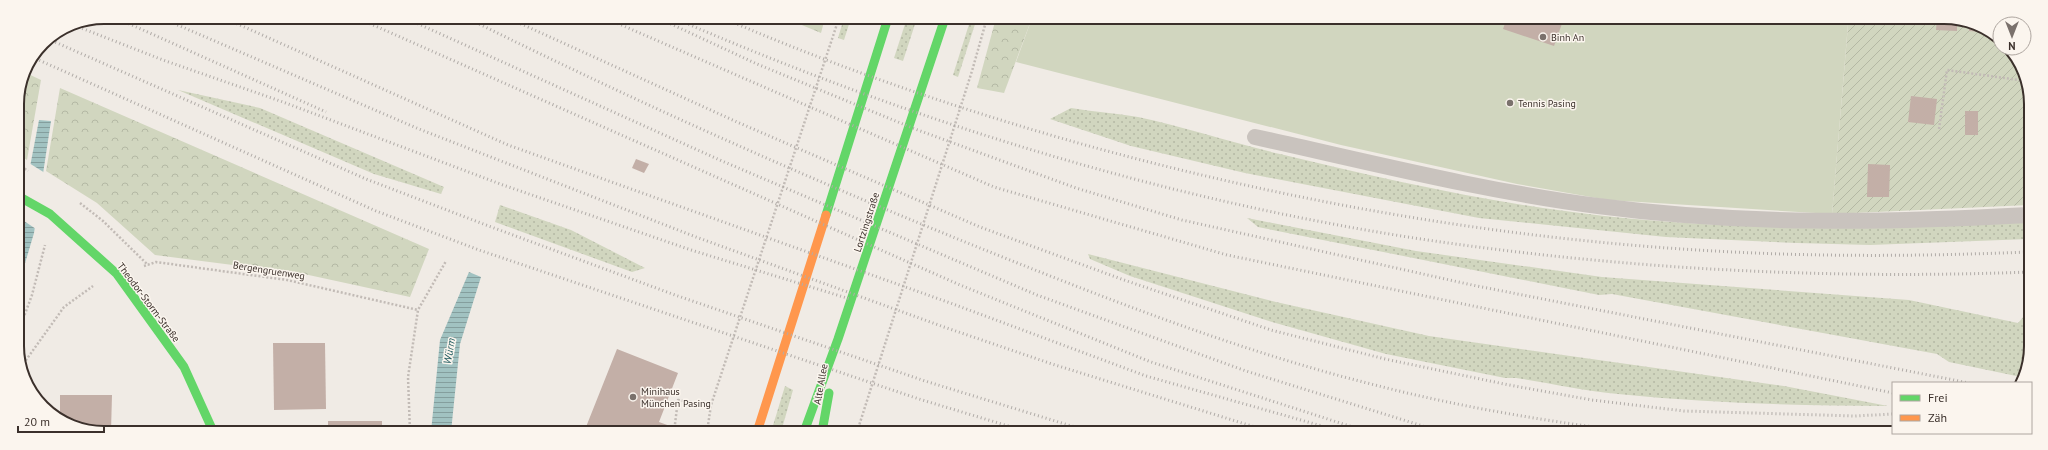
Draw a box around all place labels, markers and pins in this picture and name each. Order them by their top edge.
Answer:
place label: Binh An [1551,31,1584,44]
marker: Binh An [1538,32,1548,42]
place label: Tennis Pasing [1518,97,1576,110]
marker: Tennis Pasing [1505,98,1515,108]
place label: Minihaus München Pasing [641,385,711,410]
marker: Minihaus München Pasing [628,392,638,402]

